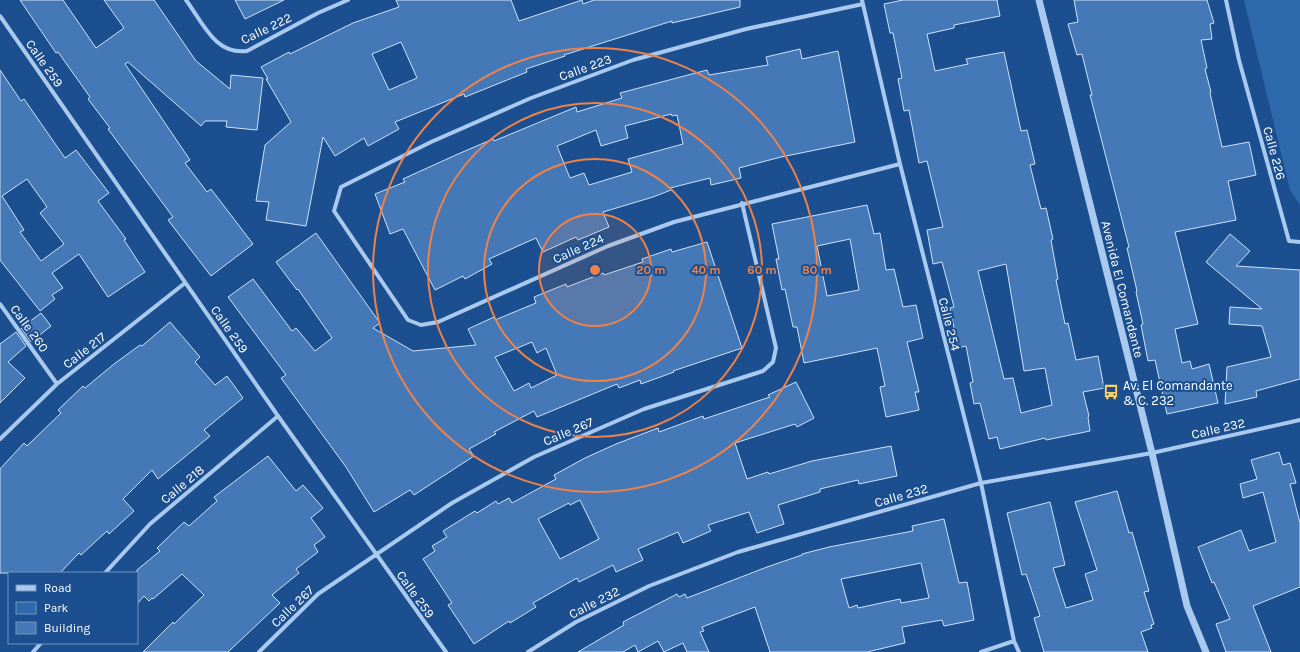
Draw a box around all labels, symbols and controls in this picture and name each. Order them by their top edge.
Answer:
street label: Calle 222 [238,10,294,47]
street label: Calle 259 [23,37,66,90]
street label: Calle 223 [557,51,614,84]
street label: Calle 226 [1260,125,1289,181]
street label: Avenida El Comandante [1098,219,1147,359]
street label: Calle 224 [550,231,606,266]
centre of rings [588,263,602,277]
text: 20 m [636,263,666,277]
text: 40 m [691,263,721,277]
text: 60 m [747,263,777,277]
text: 80 m [802,263,832,277]
street label: Calle 254 [936,296,963,352]
street label: Calle 260 [7,302,52,355]
street label: Calle 259 [208,303,251,356]
street label: Calle 217 [60,329,109,372]
place label: Av. El Comandante & C. 232 [1123,378,1233,408]
bus stop icon: Av. El Comandante & C. 232 [1102,383,1120,401]
street label: Calle 267 [541,414,596,449]
street label: Calle 232 [1190,415,1247,442]
street label: Calle 218 [158,462,207,507]
street label: Calle 232 [873,481,930,510]
street label: Calle 259 [393,568,438,621]
legend [8,572,138,644]
text: Road [44,581,72,595]
street label: Calle 267 [268,582,317,630]
street label: Calle 232 [566,583,622,622]
text: Park [44,601,69,615]
text: Building [44,621,91,635]

